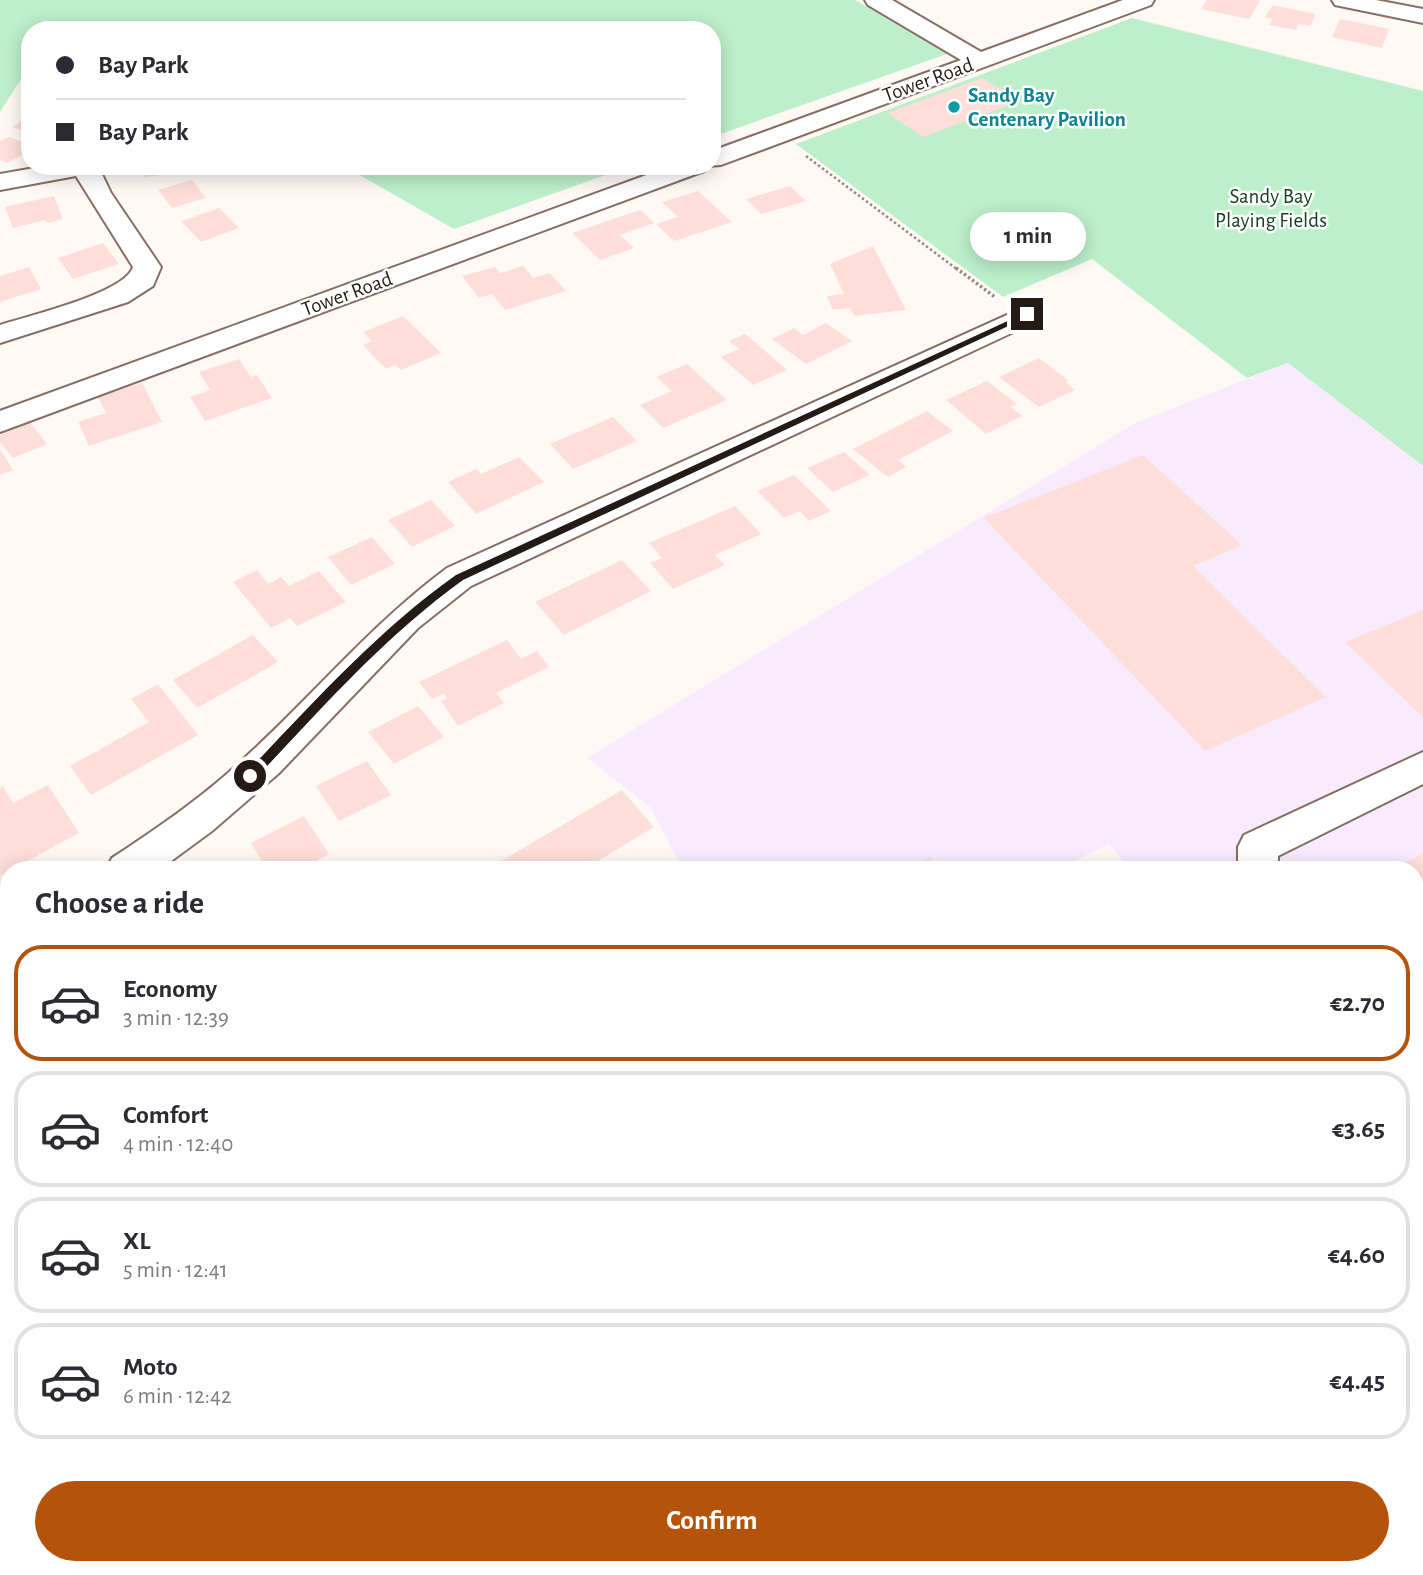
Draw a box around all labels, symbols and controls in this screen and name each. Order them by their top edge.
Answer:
text: Bay Park [98,52,189,78]
street label: Tower Road [880,54,976,106]
place label: Sandy Bay Centenary Pavilion [968,85,1126,130]
marker: Sandy Bay Centenary Pavilion [946,99,962,115]
text: Bay Park [98,119,189,145]
park label: Sandy Bay Playing Fields [1215,186,1327,231]
callout: 1 min [969,212,1085,262]
text: 1 min [1004,225,1052,248]
street label: Tower Road [299,268,395,320]
route end [1011,298,1043,330]
route start [234,760,266,792]
text: Choose a ride [35,887,204,919]
icon: car [39,972,102,1035]
text: Economy [123,976,217,1002]
text: €2.70 [1330,990,1385,1016]
text: 3 min · 12:39 [123,1007,229,1030]
icon: car [39,1098,102,1161]
text: Comfort [123,1102,208,1128]
text: €3.65 [1332,1116,1385,1142]
text: 4 min · 12:40 [123,1133,233,1156]
icon: car [39,1224,102,1287]
text: XL [123,1228,150,1254]
text: €4.60 [1328,1242,1385,1268]
text: 5 min · 12:41 [123,1259,228,1282]
icon: car [39,1350,102,1413]
text: Moto [123,1354,178,1380]
text: €4.45 [1330,1368,1385,1394]
text: 6 min · 12:42 [123,1385,231,1408]
button: Confirm [35,1481,1389,1561]

